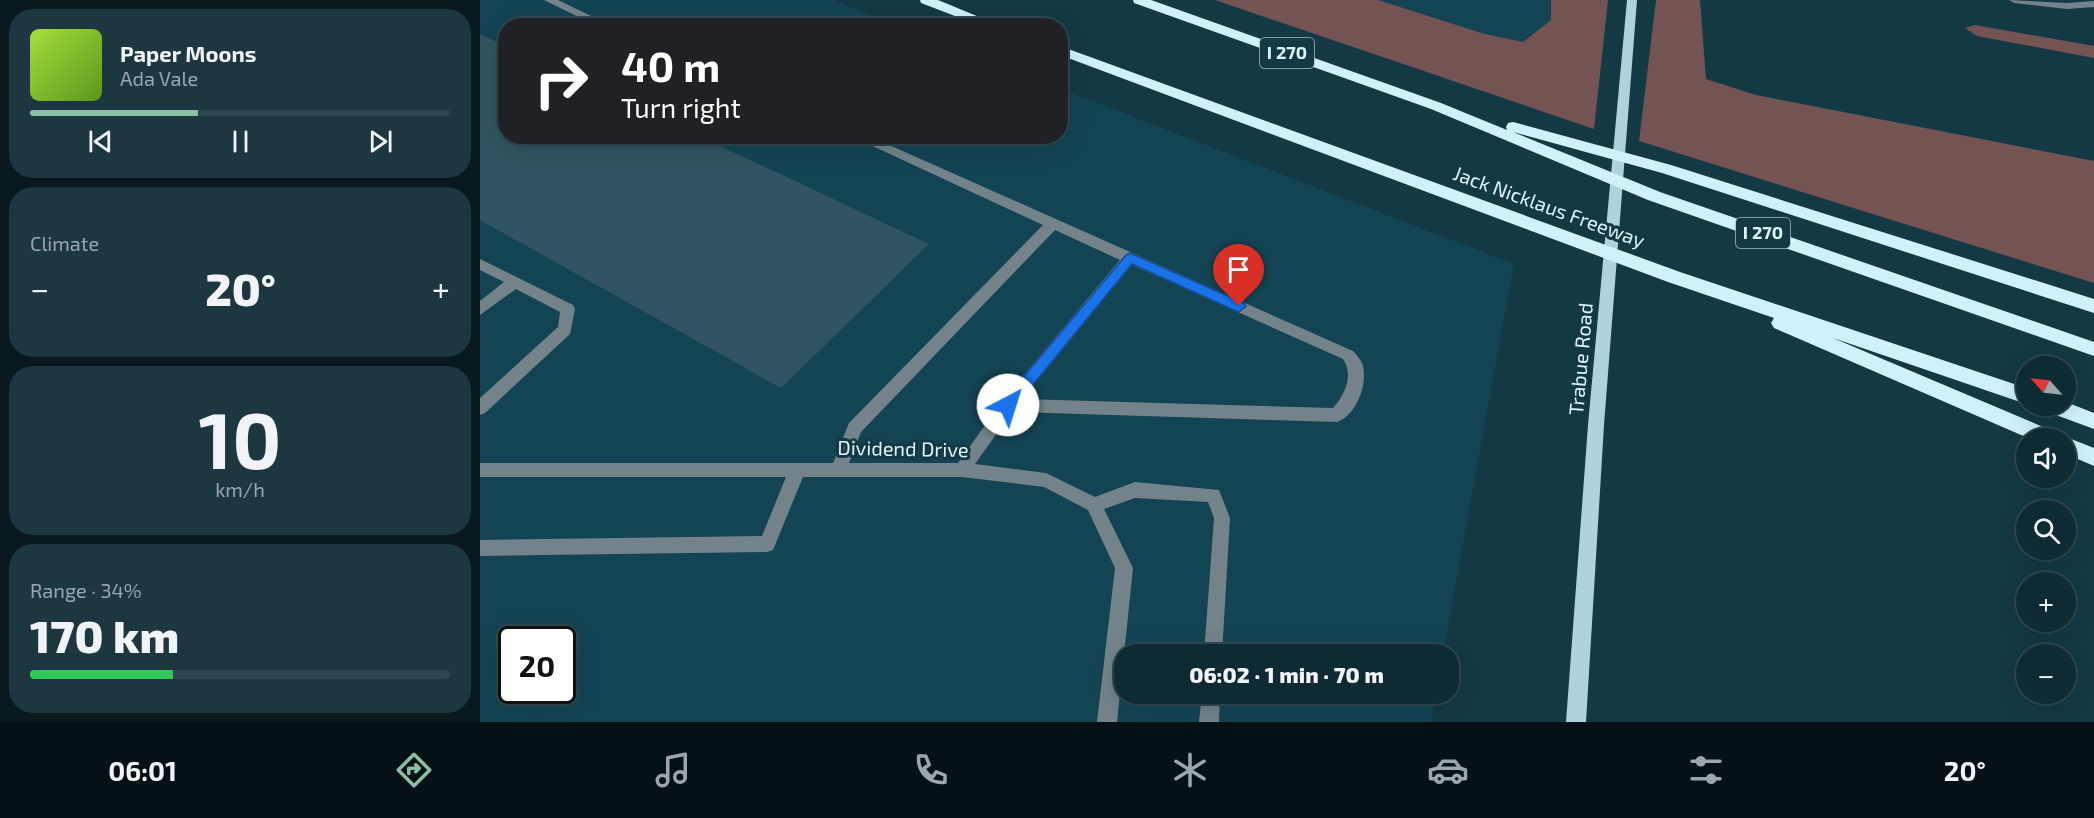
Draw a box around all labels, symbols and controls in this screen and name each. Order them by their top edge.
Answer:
road number: I 270 [1260,38,1314,68]
text: Paper Moons [120,40,256,66]
text: 40 m [621,40,720,90]
icon: right [522,42,600,120]
text: Ada Vale [120,66,198,90]
text: Turn right [621,91,741,123]
icon: previous [84,125,117,158]
icon: pause [224,125,257,158]
icon: next [364,125,397,158]
street label: Jack Nicklaus Freeway [1451,160,1649,252]
road number: I 270 [1736,218,1790,248]
text: Climate [30,231,99,255]
pin [1213,244,1264,306]
icon: arrive [1222,253,1255,286]
text: 20° [205,261,276,315]
text: − [30,268,49,308]
text: + [432,268,450,308]
street label: Trabue Road [1563,302,1597,416]
north arrow [2016,356,2076,416]
map controls [2016,356,2076,704]
position arrow [976,373,1040,437]
text: 10 [199,391,281,485]
button: sound [2016,428,2076,488]
street label: Dividend Drive [837,435,969,461]
text: km/h [215,477,265,501]
button: search [2016,500,2076,560]
button: + [2016,572,2076,632]
text: Range · 34% [30,578,142,602]
text: 170 km [30,608,179,662]
speed limit sign: 20 [498,626,576,704]
button: − [2016,644,2076,704]
text: 06:02 · 1 min · 70 m [1189,661,1384,687]
icon: directions [393,749,435,791]
icon: music [652,749,694,791]
icon: phone [910,749,952,791]
icon: climate [1169,749,1211,791]
icon: car [1427,749,1469,791]
icon: filters [1685,749,1727,791]
text: 06:01 [108,754,177,786]
text: 20° [1944,754,1986,786]

